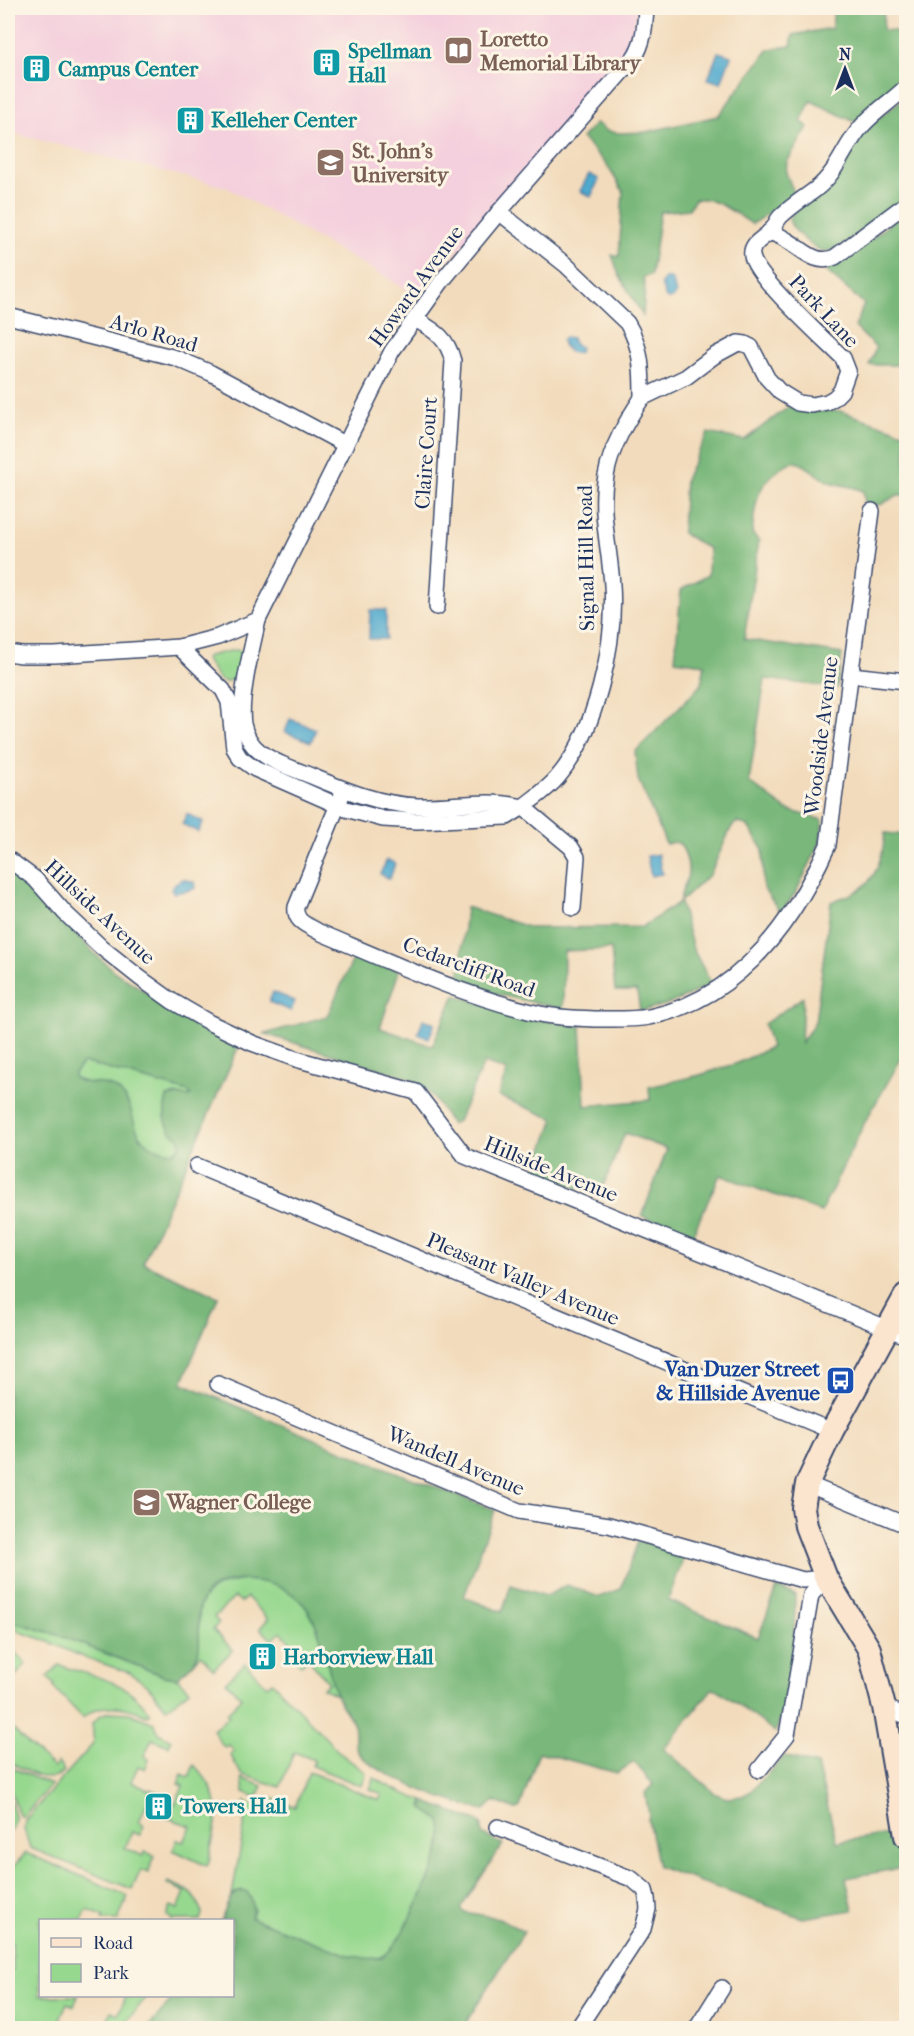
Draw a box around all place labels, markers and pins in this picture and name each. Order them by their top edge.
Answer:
place label: Loretto Memorial Library [479,27,643,75]
library icon: Loretto Memorial Library [443,35,475,67]
place label: Spellman Hall [348,39,432,87]
building icon: Spellman Hall [311,47,343,79]
building icon: Campus Center [21,53,53,85]
place label: Campus Center [58,57,199,81]
building icon: Kelleher Center [174,104,206,136]
place label: Kelleher Center [211,108,358,132]
place label: St. John's University [351,139,450,187]
school or university icon: St. John's University [315,147,347,179]
place label: Van Duzer Street & Hillside Avenue [656,1357,821,1405]
bus stop icon: Van Duzer Street & Hillside Avenue [825,1365,857,1397]
school or university icon: Wagner College [130,1486,162,1518]
place label: Wagner College [166,1490,312,1514]
building icon: Harborview Hall [246,1641,278,1673]
place label: Harborview Hall [283,1645,434,1669]
building icon: Towers Hall [143,1790,175,1822]
place label: Towers Hall [179,1794,287,1818]

